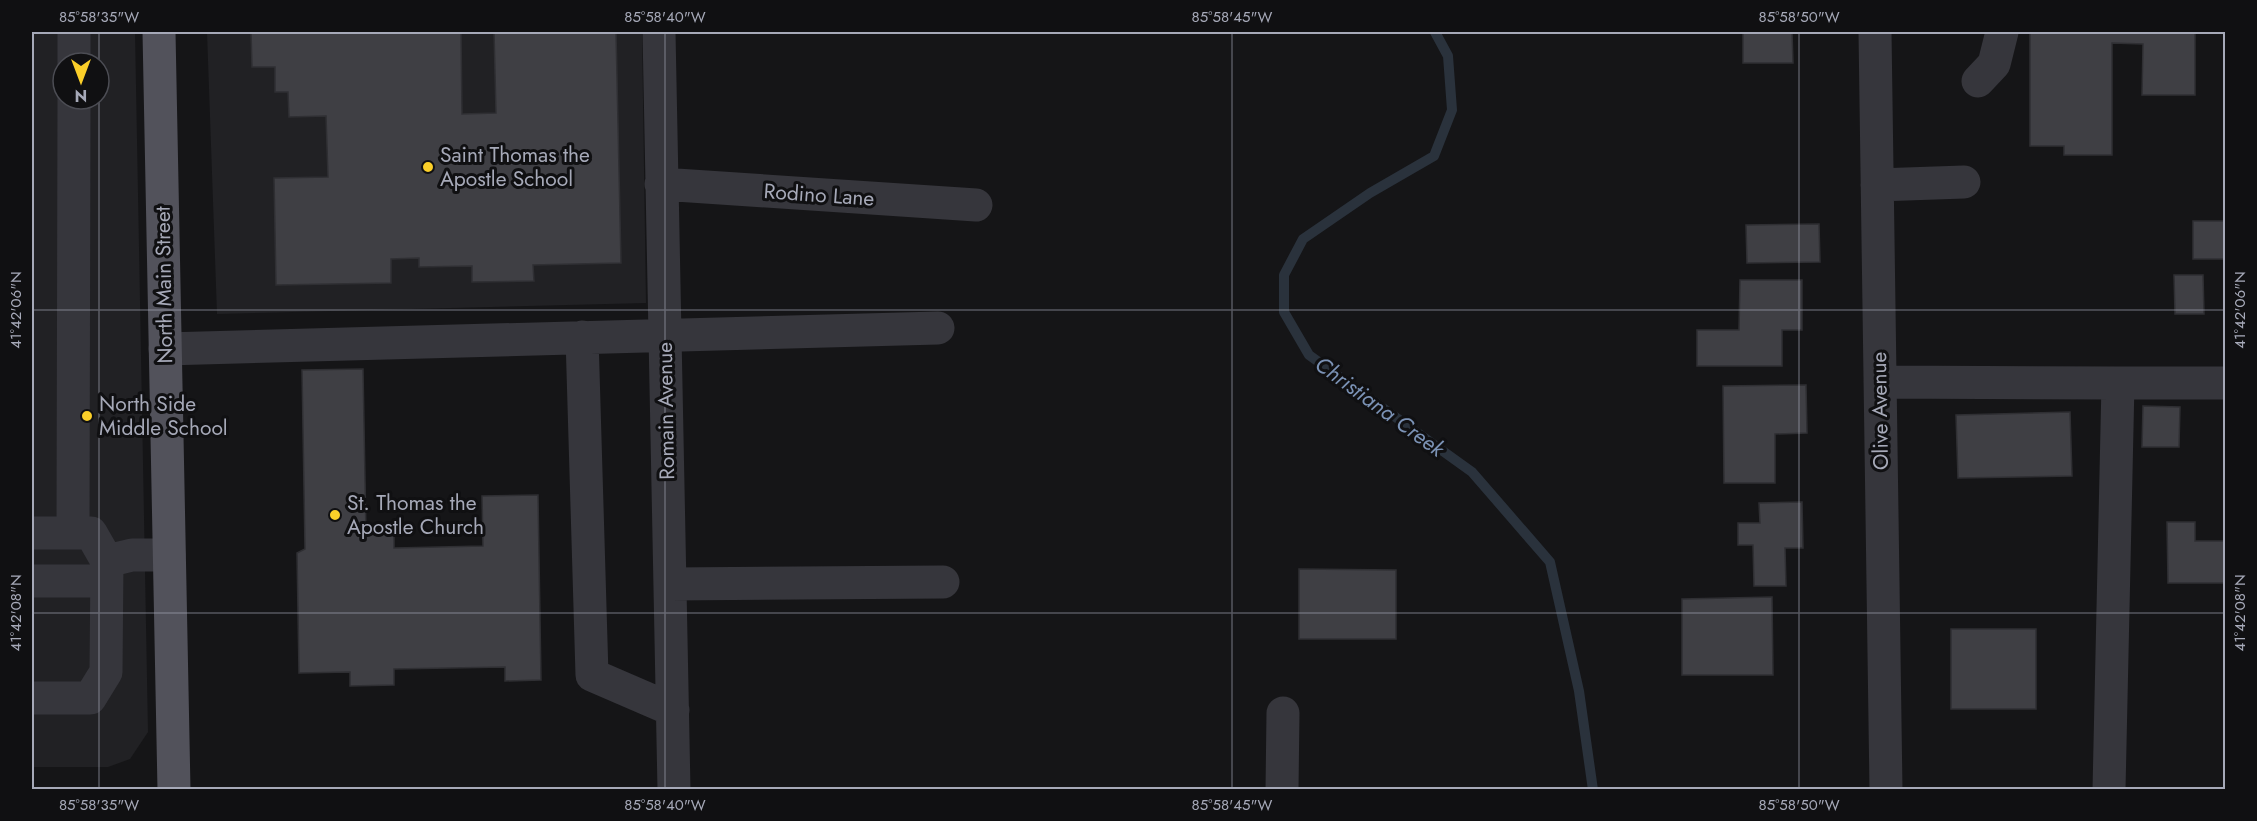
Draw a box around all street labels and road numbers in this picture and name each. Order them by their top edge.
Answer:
street label: Rodino Lane [763,176,876,214]
street label: North Main Street [148,206,180,364]
street label: Romain Avenue [650,342,682,480]
street label: Olive Avenue [1864,351,1896,470]

